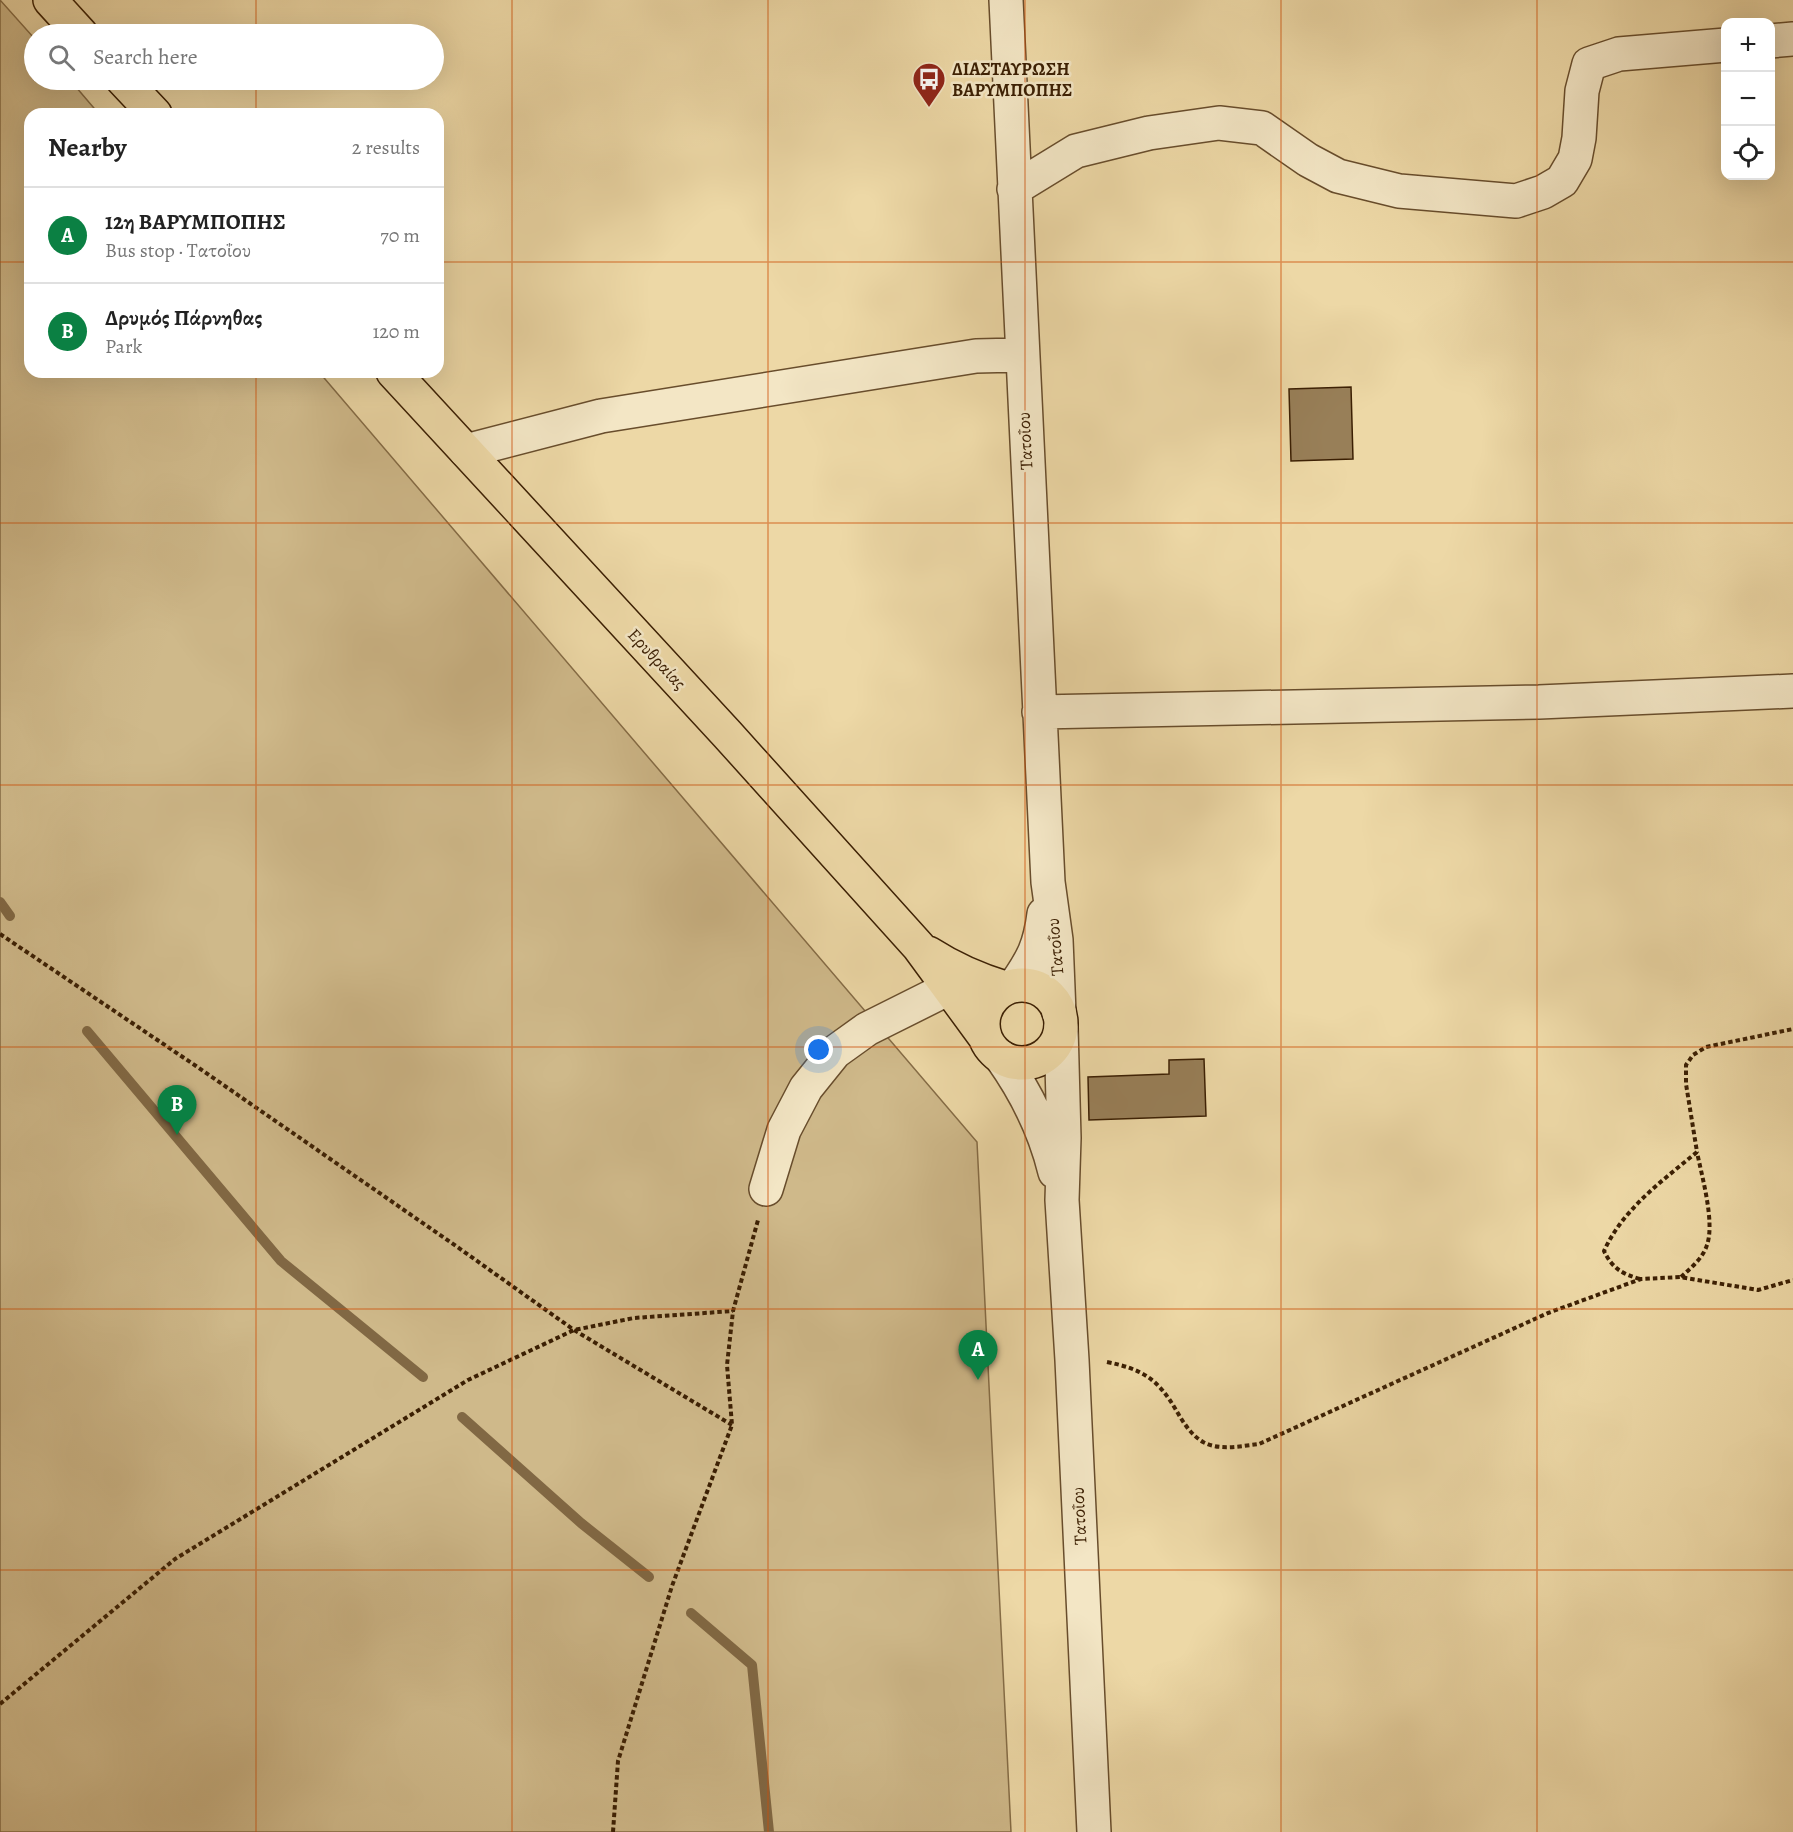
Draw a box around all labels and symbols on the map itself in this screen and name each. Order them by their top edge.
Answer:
place label: ΔΙΑΣΤΑΥΡΩΣΗ ΒΑΡΥΜΠΟΠΗΣ [952,57,1072,102]
bus stop icon: ΔΙΑΣΤΑΥΡΩΣΗ ΒΑΡΥΜΠΟΠΗΣ [911,61,947,108]
street label: Τατοΐου [1012,411,1038,471]
street label: Ερυθραίας [622,623,692,695]
street label: Τατοΐου [1041,917,1069,977]
your location [804,1035,833,1064]
pin: B [158,1086,196,1135]
pin: A [958,1330,998,1380]
street label: Τατοΐου [1066,1486,1092,1546]

